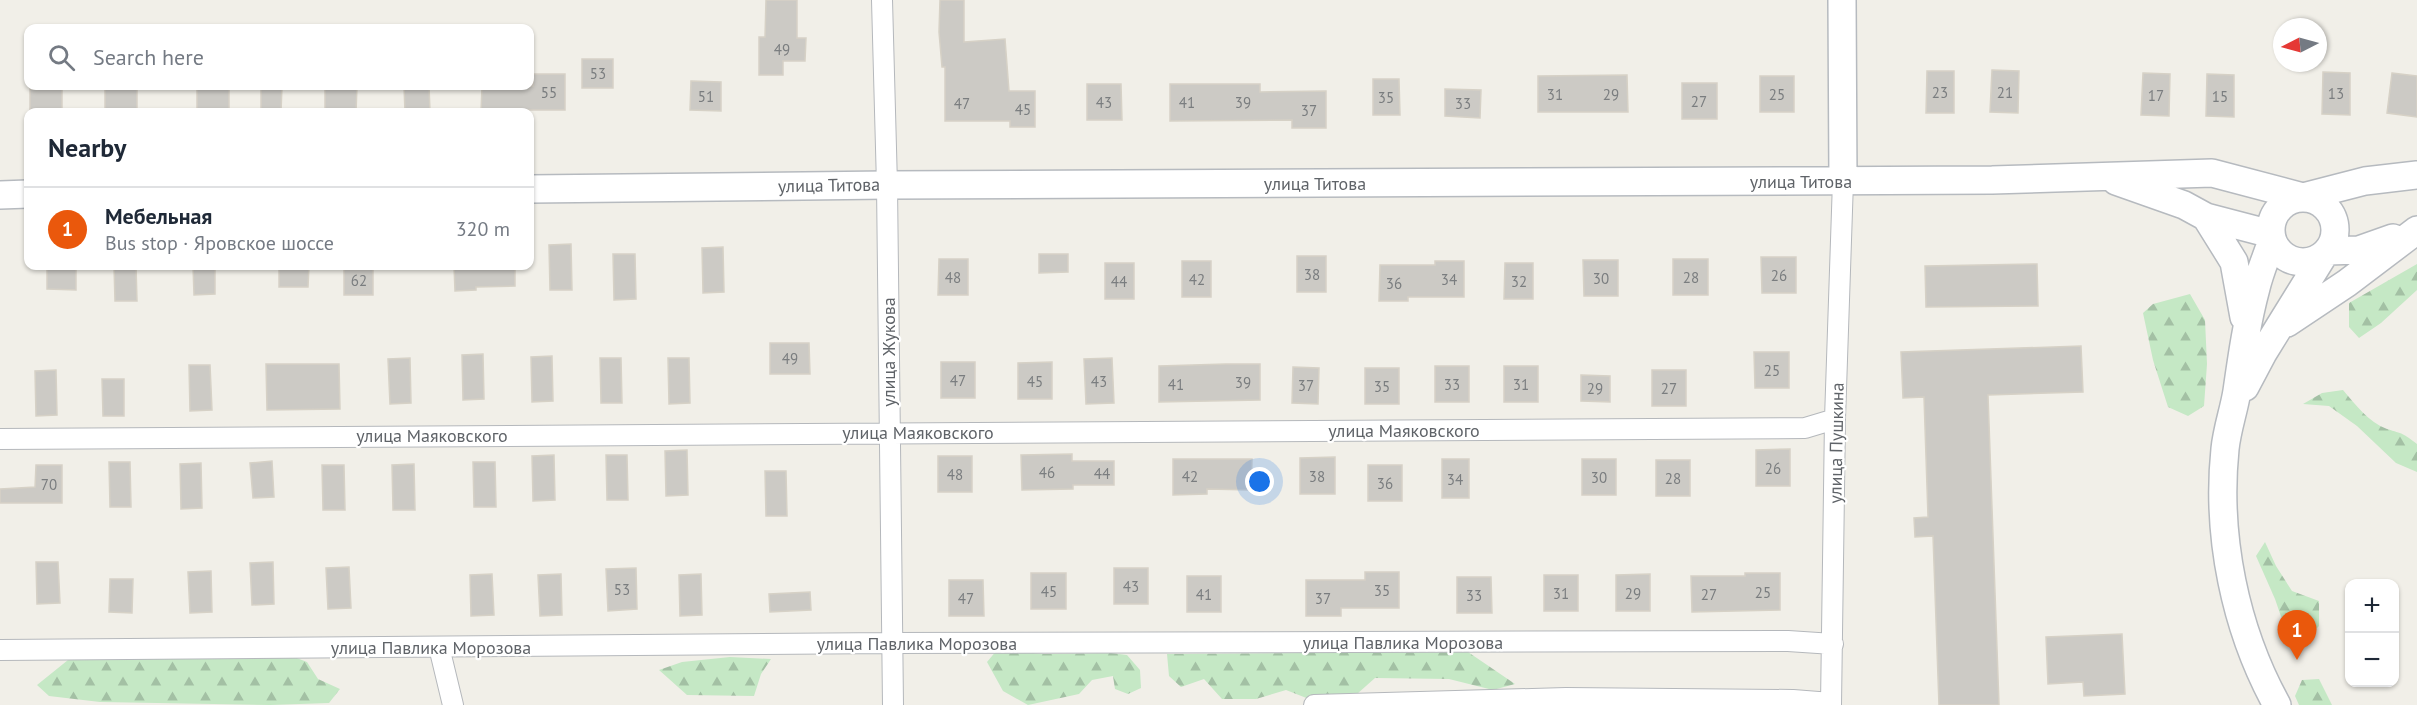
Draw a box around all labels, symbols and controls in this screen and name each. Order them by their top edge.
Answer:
north arrow [2273,18,2327,72]
search box [24,24,534,90]
house number: 49 [774,40,790,59]
icon: search [45,41,78,74]
text: Search here [93,43,204,71]
house number: 53 [590,64,606,83]
house number: 55 [541,83,557,102]
house number: 23 [1932,83,1948,102]
house number: 21 [1997,83,2013,102]
house number: 13 [2328,84,2344,103]
house number: 31 [1547,85,1563,104]
house number: 29 [1603,85,1619,104]
house number: 25 [1769,85,1785,104]
house number: 17 [2148,86,2164,105]
house number: 51 [698,87,714,106]
house number: 15 [2212,87,2228,106]
house number: 35 [1378,88,1394,107]
house number: 27 [1691,92,1707,111]
house number: 43 [1096,93,1112,112]
house number: 41 [1179,93,1195,112]
house number: 39 [1235,93,1251,112]
house number: 47 [954,94,970,113]
house number: 33 [1455,94,1471,113]
house number: 45 [1015,100,1031,119]
house number: 37 [1301,101,1317,120]
text: Nearby [48,131,126,164]
street label: улица Титова [1750,170,1852,193]
street label: улица Титова [1264,172,1366,195]
street label: улица Титова [778,173,880,197]
text: Мебельная [105,202,212,230]
text: 1 [62,216,73,242]
text: 320 m [456,216,510,242]
text: Bus stop · Яровское шоссе [105,230,334,256]
house number: 38 [1304,265,1320,284]
house number: 26 [1771,266,1787,285]
house number: 48 [945,268,961,287]
house number: 28 [1683,268,1699,287]
house number: 30 [1593,269,1609,288]
house number: 42 [1189,270,1205,289]
house number: 34 [1441,270,1457,289]
house number: 62 [351,271,367,290]
house number: 44 [1111,272,1127,291]
house number: 32 [1511,272,1527,291]
house number: 36 [1386,274,1402,293]
street label: улица Жукова [877,297,900,407]
house number: 49 [782,349,798,368]
house number: 25 [1764,361,1780,380]
house number: 47 [950,371,966,390]
house number: 45 [1027,372,1043,391]
house number: 43 [1091,372,1107,391]
house number: 39 [1235,373,1251,392]
house number: 41 [1168,375,1184,394]
house number: 33 [1444,375,1460,394]
house number: 31 [1513,375,1529,394]
house number: 37 [1298,376,1314,395]
house number: 35 [1374,377,1390,396]
house number: 29 [1587,379,1603,398]
house number: 27 [1661,379,1677,398]
street label: улица Пушкина [1823,382,1849,504]
street label: улица Маяковского [1328,419,1480,442]
street label: улица Маяковского [842,421,994,444]
street label: улица Маяковского [356,424,508,447]
house number: 26 [1765,459,1781,478]
house number: 46 [1039,463,1055,482]
house number: 44 [1094,464,1110,483]
house number: 48 [947,465,963,484]
house number: 42 [1182,467,1198,486]
your location [1245,467,1274,496]
house number: 38 [1309,467,1325,486]
house number: 30 [1591,468,1607,487]
house number: 28 [1665,469,1681,488]
house number: 34 [1447,470,1463,489]
house number: 36 [1377,474,1393,493]
house number: 70 [41,475,57,494]
house number: 43 [1123,577,1139,596]
map controls [2345,579,2399,687]
button: + [2345,579,2399,633]
house number: 53 [614,580,630,599]
house number: 35 [1374,581,1390,600]
house number: 45 [1041,582,1057,601]
house number: 25 [1755,583,1771,602]
house number: 31 [1553,584,1569,603]
house number: 29 [1625,584,1641,603]
house number: 41 [1196,585,1212,604]
house number: 27 [1701,585,1717,604]
house number: 33 [1466,586,1482,605]
house number: 47 [958,589,974,608]
house number: 37 [1315,589,1331,608]
pin: 1 [2278,610,2316,660]
street label: улица Павлика Морозова [1303,631,1503,654]
street label: улица Павлика Морозова [817,632,1017,655]
button: − [2345,633,2399,687]
street label: улица Павлика Морозова [331,636,531,659]

